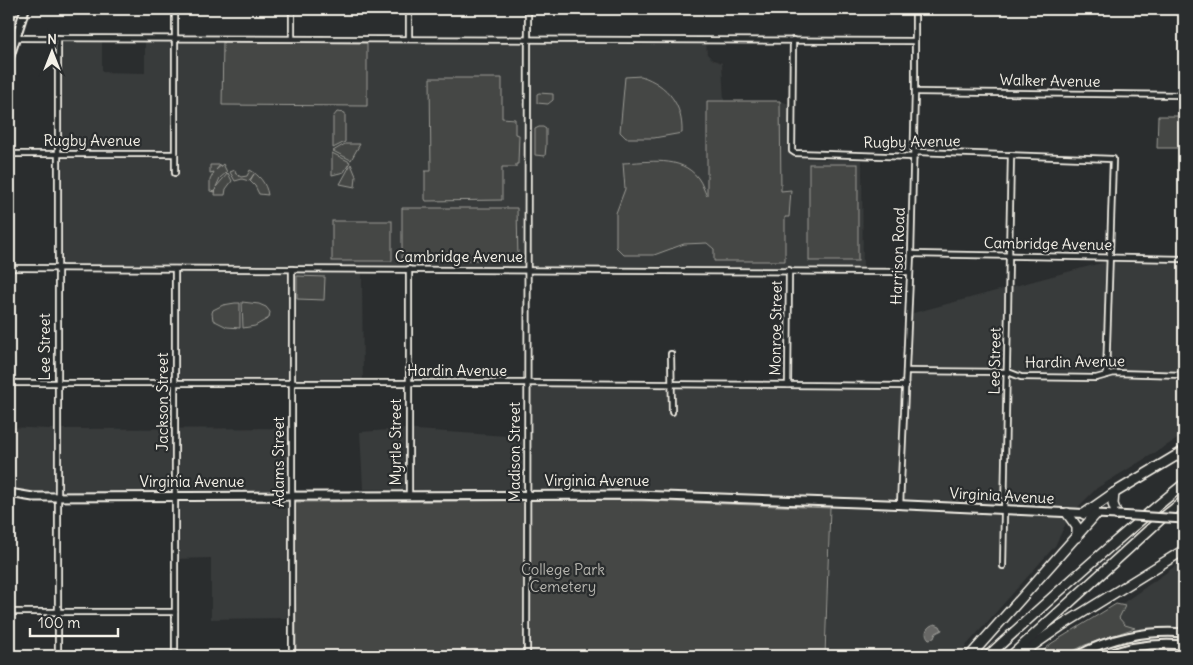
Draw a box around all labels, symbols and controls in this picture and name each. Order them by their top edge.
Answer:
north arrow [28,28,78,78]
text: N [47,30,57,48]
street label: Walker Avenue [1000,70,1100,91]
street label: Rugby Avenue [43,131,141,150]
street label: Rugby Avenue [863,131,961,152]
street label: Harrison Road [886,207,909,305]
street label: Cambridge Avenue [984,233,1112,254]
street label: Cambridge Avenue [395,247,523,266]
street label: Monroe Street [765,280,786,376]
street label: Lee Street [35,313,54,381]
street label: Lee Street [984,327,1005,395]
street label: Hardin Avenue [1025,351,1125,372]
street label: Jackson Street [153,353,172,451]
street label: Hardin Avenue [407,361,507,380]
street label: Myrtle Street [386,399,405,485]
street label: Madison Street [505,402,524,502]
street label: Adams Street [269,417,288,507]
street label: Virginia Avenue [545,471,649,490]
street label: Virginia Avenue [140,472,244,491]
street label: Virginia Avenue [949,483,1055,508]
park label: College Park Cemetery [521,560,605,596]
scale bar [30,605,118,637]
text: 100 m [38,613,80,632]

